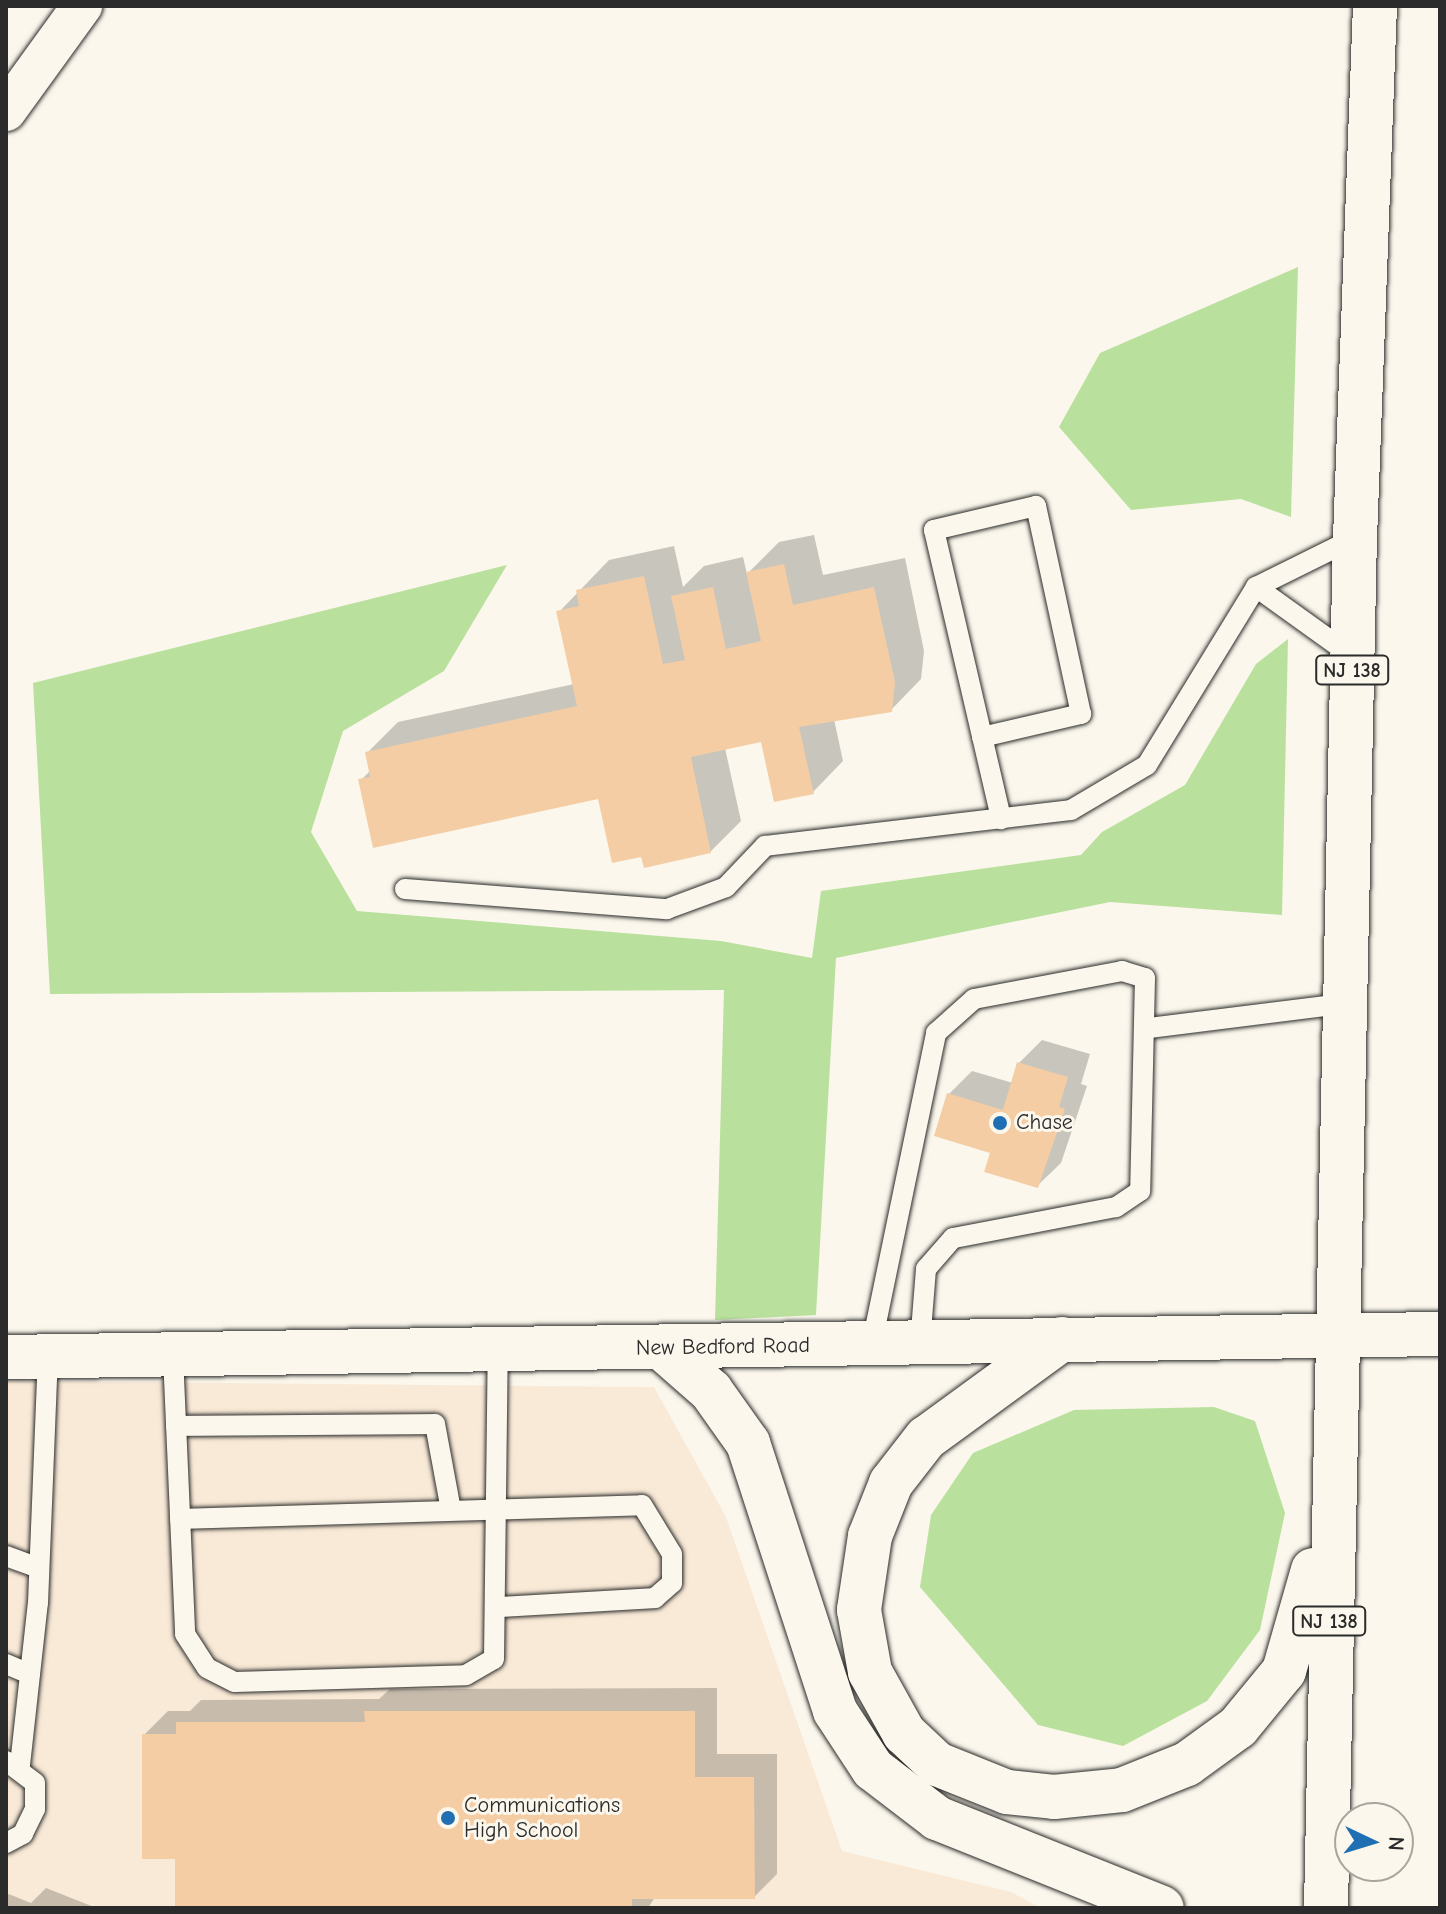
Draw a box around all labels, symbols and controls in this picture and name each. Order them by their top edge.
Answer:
road number: NJ 138 [1314,654,1390,686]
place label: Chase [1016,1110,1073,1136]
marker: Chase [991,1114,1009,1132]
street label: New Bedford Road [636,1332,810,1362]
road number: NJ 138 [1291,1605,1367,1637]
place label: Communications High School [464,1792,620,1844]
north arrow [1334,1802,1414,1882]
marker: Communications High School [439,1809,457,1827]
text: N [1382,1835,1409,1852]

